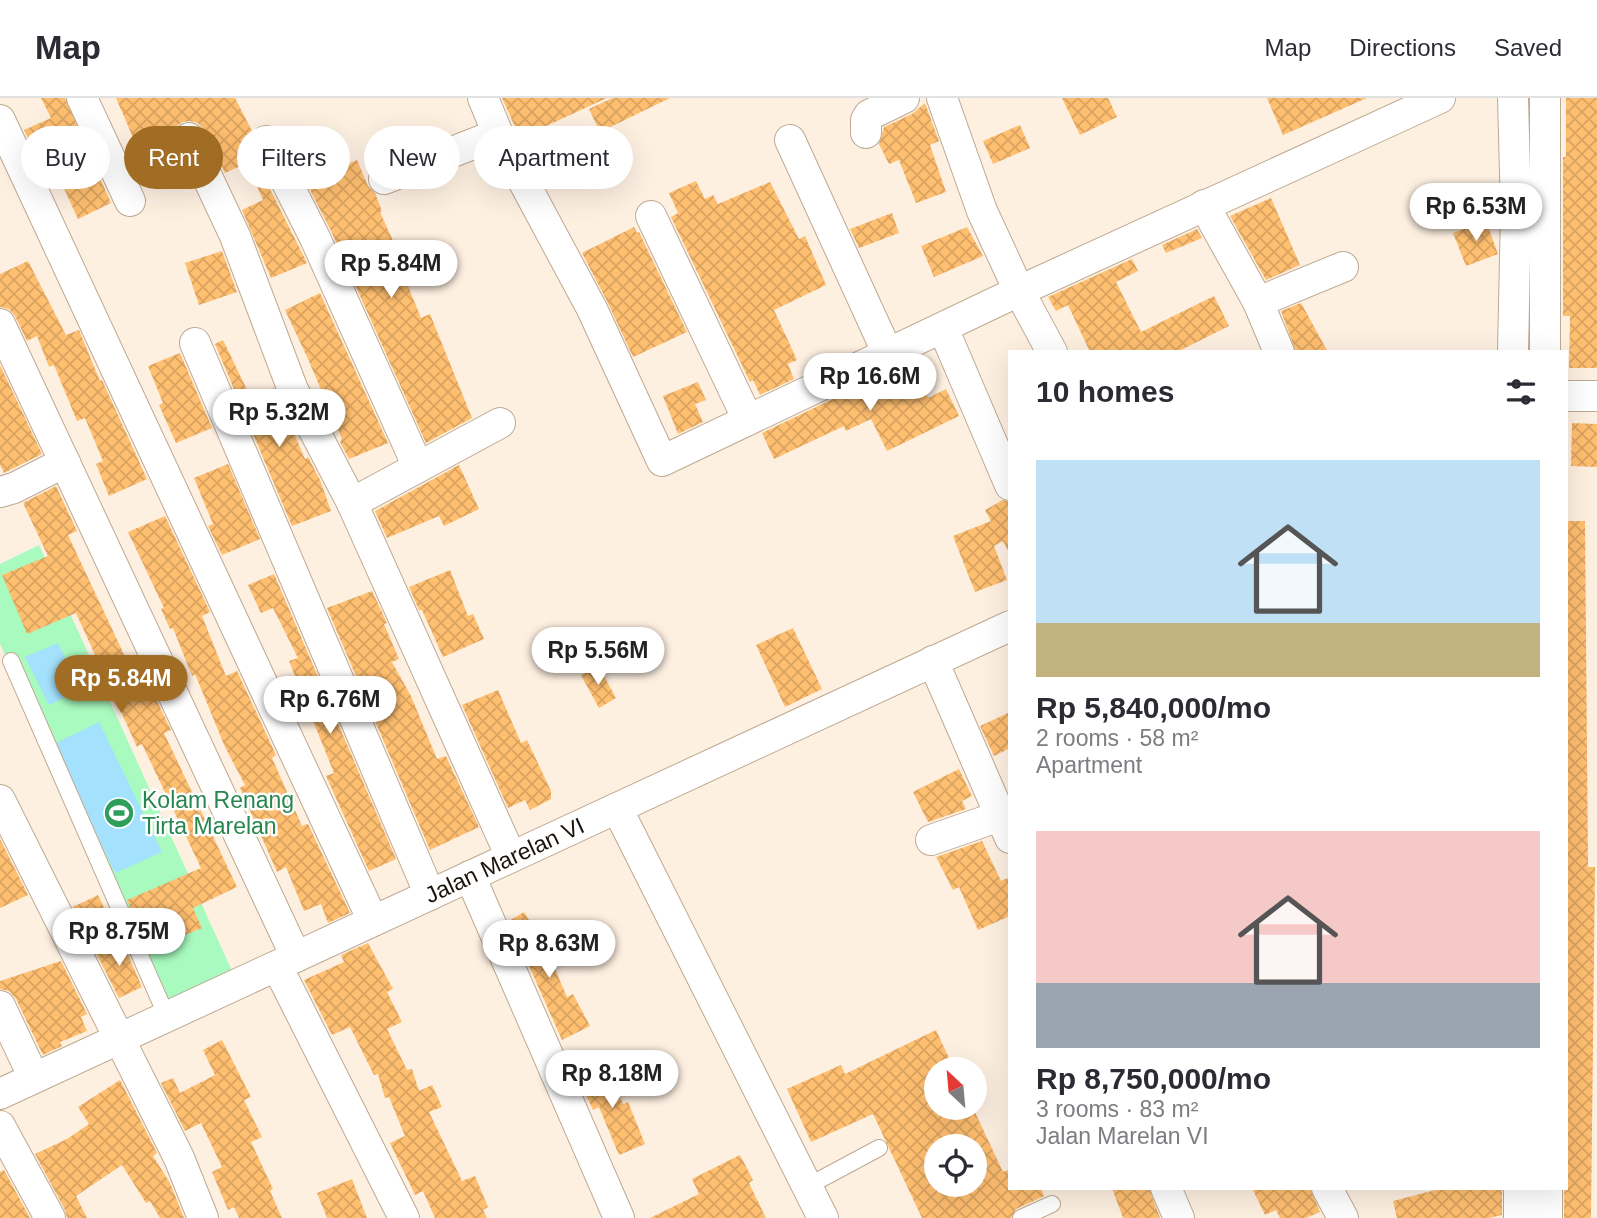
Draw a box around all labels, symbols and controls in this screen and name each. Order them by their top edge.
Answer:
text: Map [35,29,101,66]
text: Map [1265,34,1311,61]
text: Directions [1349,34,1456,61]
text: Saved [1494,34,1562,61]
chip: Buy [21,126,110,189]
chip: Rent [124,126,223,189]
chip: Filters [237,126,350,189]
chip: New [364,126,460,189]
chip: Apartment [474,126,633,189]
pin: Rp 6.53M [1404,184,1548,243]
text: Rp 6.53M [1426,193,1526,219]
pin: Rp 5.84M [319,240,463,300]
text: Rp 5.84M [341,250,441,276]
pin: Rp 16.6M [798,354,942,413]
text: Rp 16.6M [820,363,920,389]
icon: filters [1502,373,1540,411]
text: 10 homes [1036,375,1174,408]
pin: Rp 5.32M [207,390,351,449]
text: Rp 5.32M [229,399,329,425]
icon: home [1225,506,1351,632]
pin: Rp 5.56M [526,628,670,687]
text: Rp 5.56M [548,637,648,663]
pin: Rp 5.84M [49,656,193,715]
text: Rp 5.84M [71,665,171,691]
pin: Rp 6.76M [258,676,402,736]
text: Rp 6.76M [280,686,380,712]
text: Rp 5,840,000/mo [1036,691,1271,724]
text: 2 rooms · 58 m² [1036,725,1198,751]
text: Apartment [1036,752,1142,778]
place label: Kolam Renang Tirta Marelan [142,787,294,839]
sports icon: Kolam Renang Tirta Marelan [102,796,136,830]
street label: Jalan Marelan VI [421,812,588,908]
icon: home [1225,877,1351,1003]
pin: Rp 8.75M [47,908,191,968]
text: Rp 8.75M [69,918,169,944]
pin: Rp 8.63M [477,920,621,980]
text: Rp 8.63M [499,930,599,956]
pin: Rp 8.18M [540,1051,684,1110]
north arrow [924,1057,987,1120]
map controls [924,1057,987,1197]
text: Rp 8.18M [562,1060,662,1086]
text: Rp 8,750,000/mo [1036,1062,1271,1095]
text: 3 rooms · 83 m² [1036,1096,1198,1122]
text: Jalan Marelan VI [1036,1123,1209,1149]
button: locate [924,1134,987,1197]

